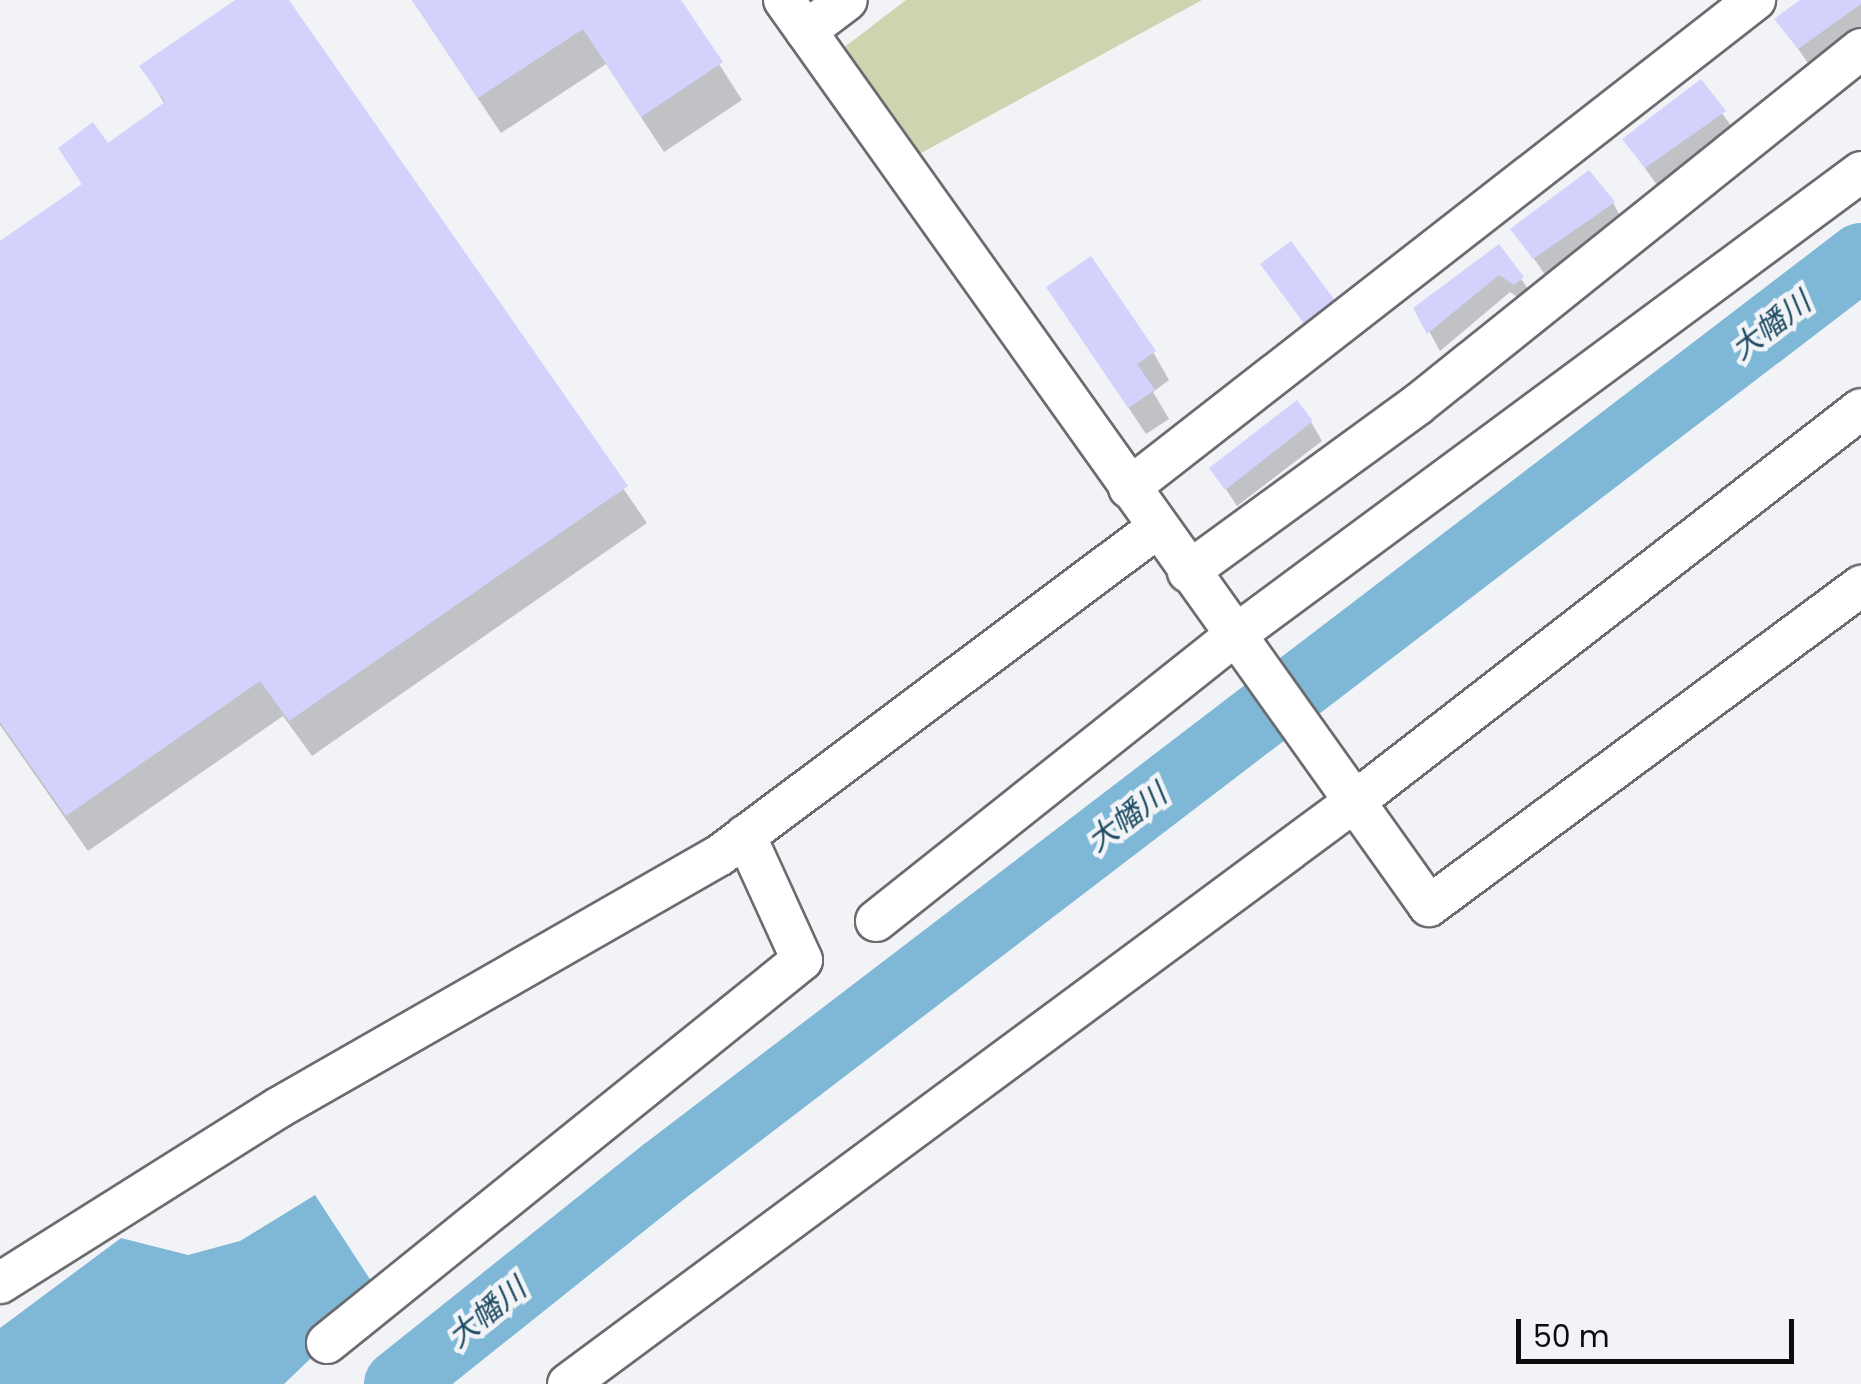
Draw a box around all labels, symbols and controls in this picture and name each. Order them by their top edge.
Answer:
water label: 大幡川 [1724,285,1818,367]
water label: 大幡川 [1080,777,1174,859]
water label: 大幡川 [441,1271,533,1355]
scale bar [1521,1299,1798,1361]
text: 50 m [1533,1315,1610,1358]

